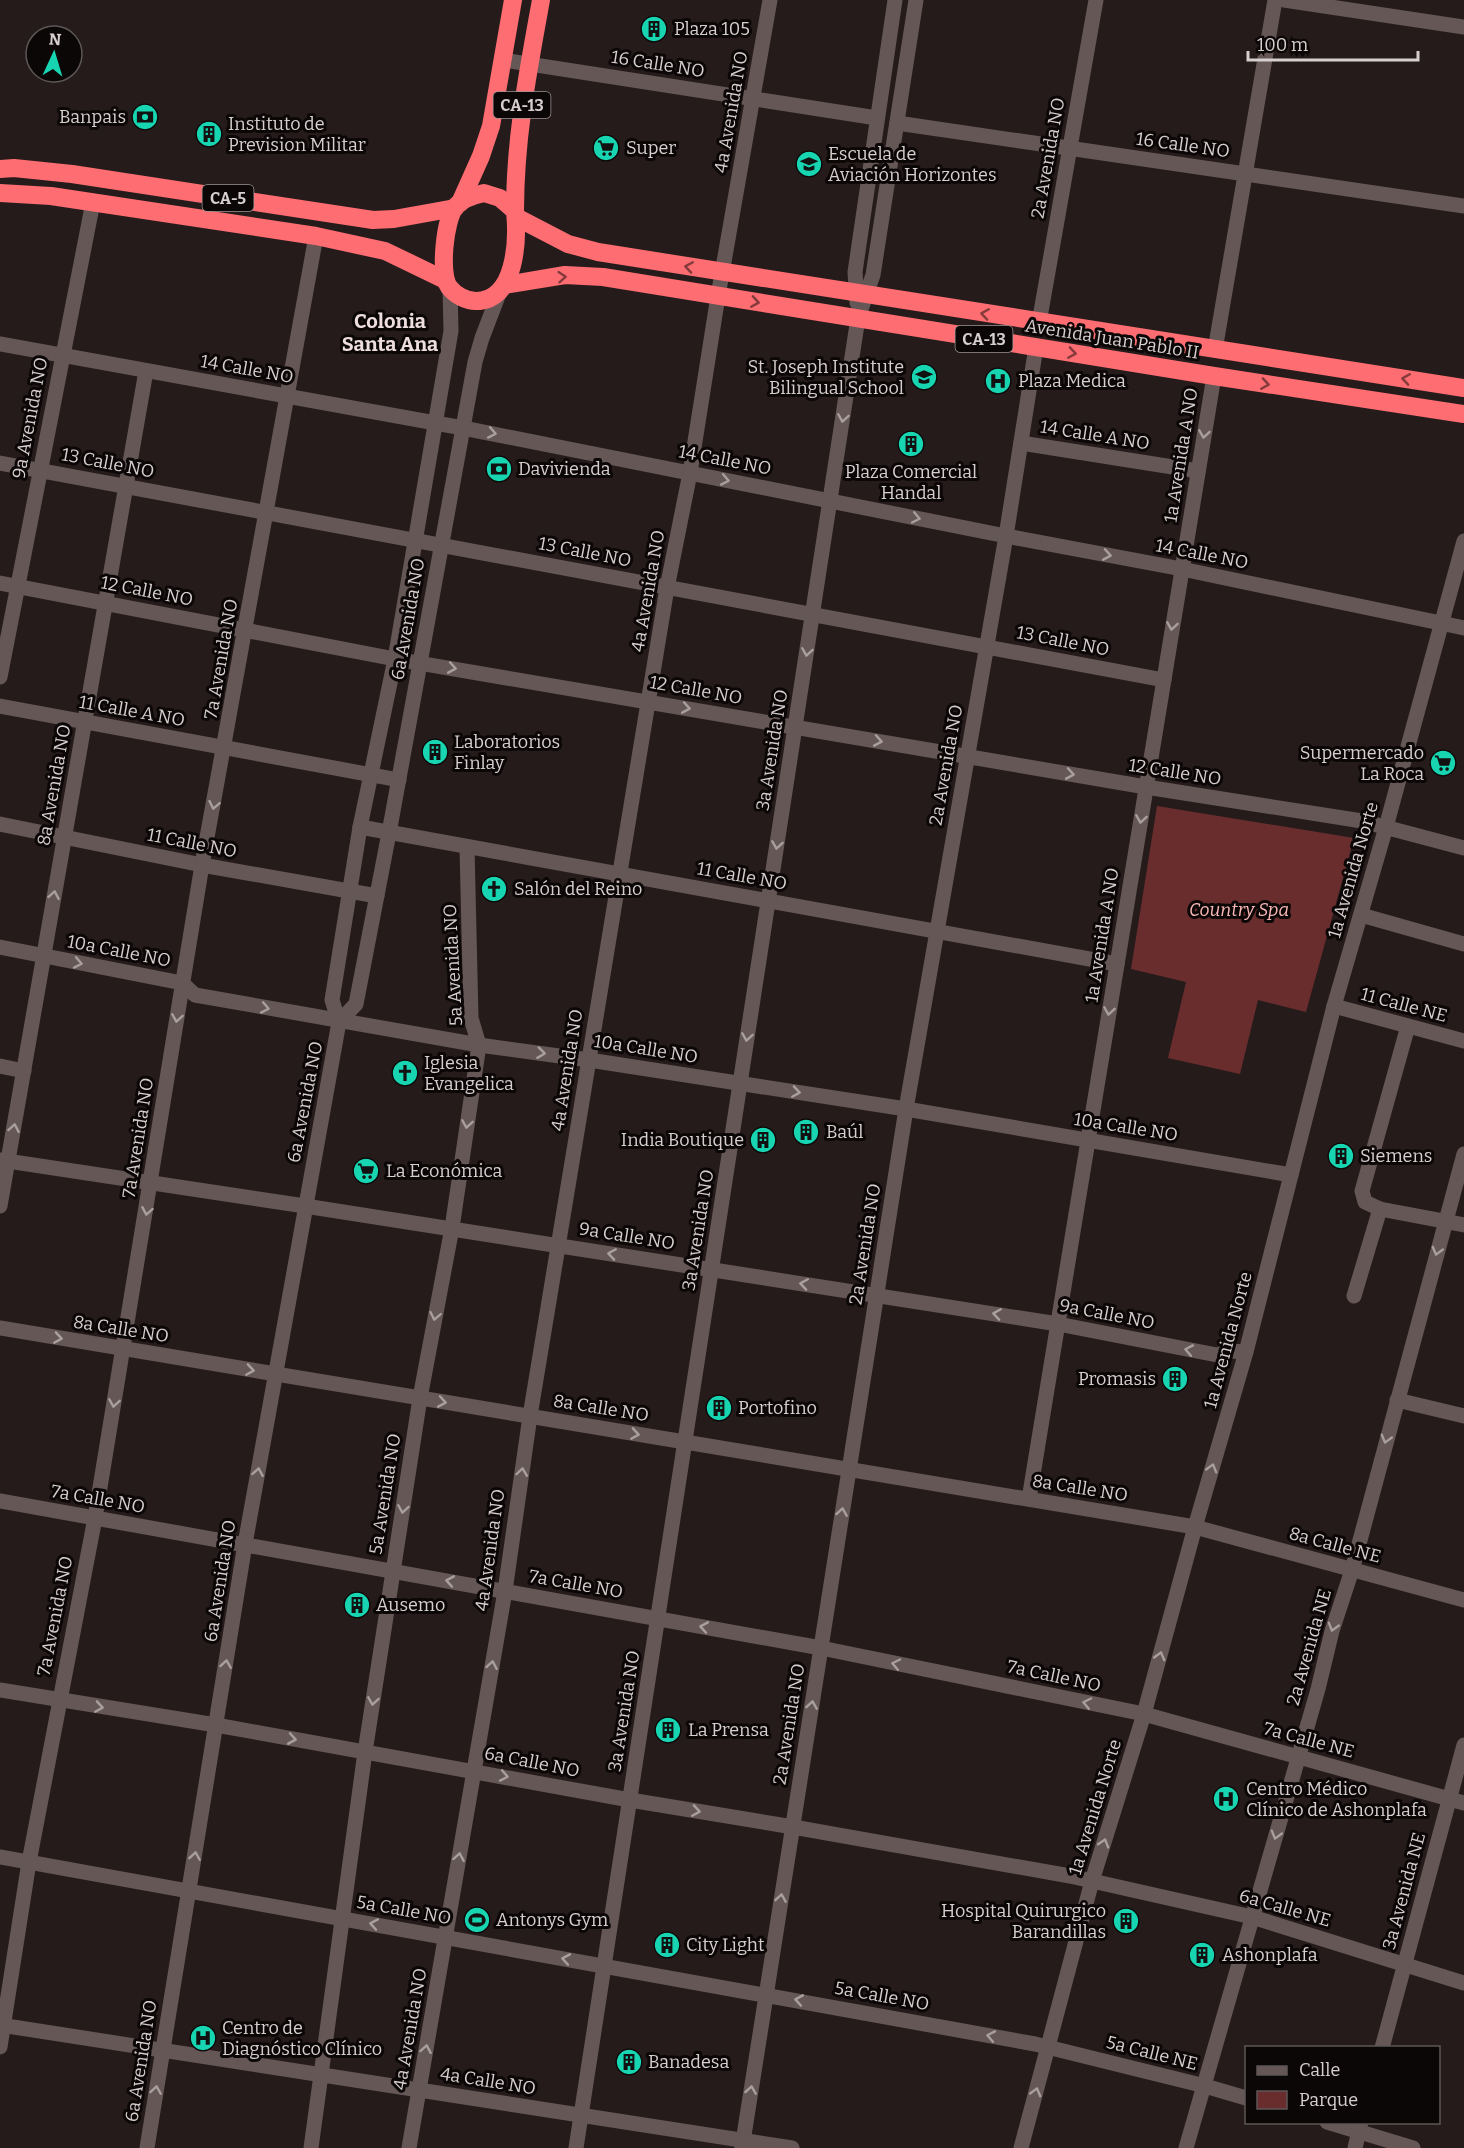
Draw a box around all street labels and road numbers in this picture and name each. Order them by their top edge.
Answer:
street label: 16 Calle NO [610,46,706,82]
street label: 4a Avenida NO [709,49,753,175]
road number: CA-13 [494,92,550,118]
street label: 2a Avenida NO [1027,96,1069,220]
street label: 16 Calle NO [1135,128,1231,162]
road number: CA-5 [202,185,254,211]
street label: Avenida Juan Pablo II [1024,314,1200,364]
road number: CA-13 [956,326,1012,352]
street label: 14 Calle NO [199,350,295,388]
street label: 9a Avenida NO [7,355,53,481]
street label: 1a Avenida A NO [1159,386,1203,524]
street label: 14 Calle A NO [1039,416,1151,454]
street label: 14 Calle NO [677,440,773,480]
street label: 13 Calle NO [60,443,156,483]
street label: 4a Avenida NO [626,528,670,654]
street label: 13 Calle NO [537,532,633,572]
street label: 14 Calle NO [1154,534,1250,574]
street label: 6a Avenida NO [386,556,430,682]
street label: 12 Calle NO [99,571,195,611]
street label: 7a Avenida NO [200,597,242,721]
street label: 13 Calle NO [1015,621,1111,661]
street label: 12 Calle NO [648,671,744,709]
street label: 3a Avenida NO [752,688,792,812]
street label: 11 Calle A NO [77,691,187,731]
street label: 2a Avenida NO [925,703,967,827]
street label: 8a Avenida NO [32,723,76,847]
street label: 12 Calle NO [1127,754,1223,790]
street label: 1a Avenida Norte [1323,799,1383,941]
street label: 11 Calle NO [145,824,239,862]
street label: 11 Calle NO [695,857,789,895]
street label: 1a Avenida A NO [1080,866,1124,1004]
street label: 5a Avenida NO [439,903,467,1027]
street label: 10a Calle NO [65,930,173,972]
street label: 11 Calle NE [1358,983,1450,1027]
street label: 4a Avenida NO [547,1007,587,1133]
street label: 10a Calle NO [592,1030,700,1068]
street label: 6a Avenida NO [282,1039,328,1165]
street label: 7a Avenida NO [118,1076,158,1200]
street label: 10a Calle NO [1072,1108,1180,1146]
street label: 3a Avenida NO [678,1168,718,1292]
street label: 2a Avenida NO [845,1182,885,1306]
street label: 9a Calle NO [578,1218,676,1254]
street label: 1a Avenida Norte [1199,1269,1257,1411]
street label: 9a Calle NO [1058,1294,1156,1334]
street label: 8a Calle NO [72,1311,170,1347]
street label: 8a Calle NO [552,1390,650,1426]
street label: 5a Avenida NO [365,1432,405,1556]
street label: 8a Calle NO [1031,1470,1129,1506]
street label: 7a Calle NO [49,1480,147,1518]
street label: 4a Avenida NO [471,1487,509,1613]
street label: 6a Avenida NO [199,1518,241,1644]
street label: 8a Calle NE [1287,1522,1383,1568]
street label: 7a Avenida NO [33,1554,77,1678]
street label: 7a Calle NO [527,1565,625,1603]
street label: 2a Avenida NE [1282,1586,1336,1708]
street label: 3a Avenida NO [604,1649,644,1773]
street label: 7a Calle NO [1005,1655,1103,1697]
street label: 2a Avenida NO [769,1662,809,1786]
street label: 7a Calle NE [1261,1717,1357,1763]
street label: 1a Avenida Norte [1064,1737,1126,1877]
street label: 6a Calle NO [482,1742,582,1782]
street label: 3a Avenida NE [1378,1830,1430,1952]
street label: 6a Calle NE [1237,1884,1333,1932]
street label: 5a Calle NO [355,1891,453,1929]
street label: 4a Avenida NO [388,1966,432,2092]
street label: 5a Calle NO [833,1977,931,2015]
street label: 6a Avenida NO [120,1998,162,2124]
street label: 5a Calle NE [1104,2031,1200,2075]
street label: 4a Calle NO [439,2063,537,2099]

